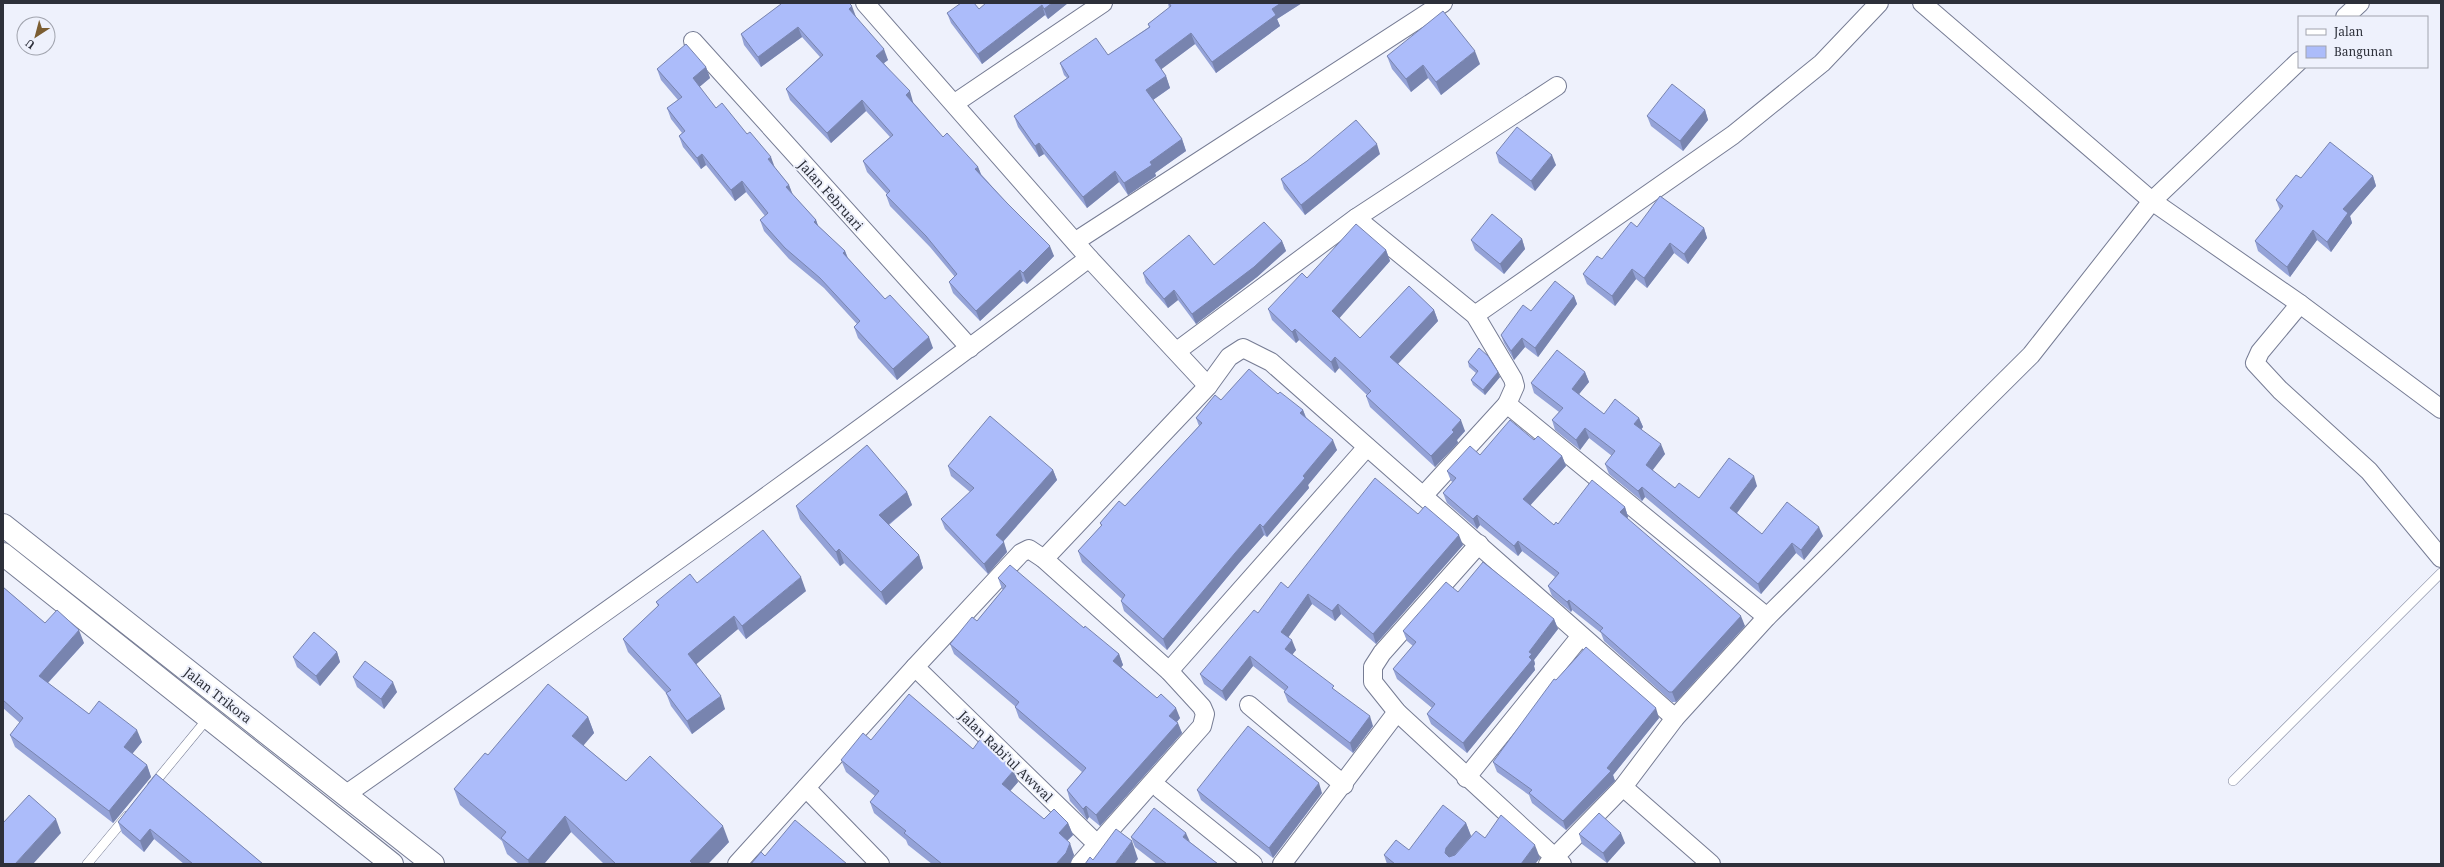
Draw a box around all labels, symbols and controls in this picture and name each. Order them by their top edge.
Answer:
north arrow [16,16,56,56]
legend [2298,16,2428,68]
text: Jalan [2333,23,2364,40]
text: U [21,36,38,53]
text: Bangunan [2334,43,2393,60]
street label: Jalan Februari [794,155,868,234]
street label: Jalan Trikora [180,662,256,727]
street label: Jalan Rabi'ul Awwal [954,706,1057,806]

